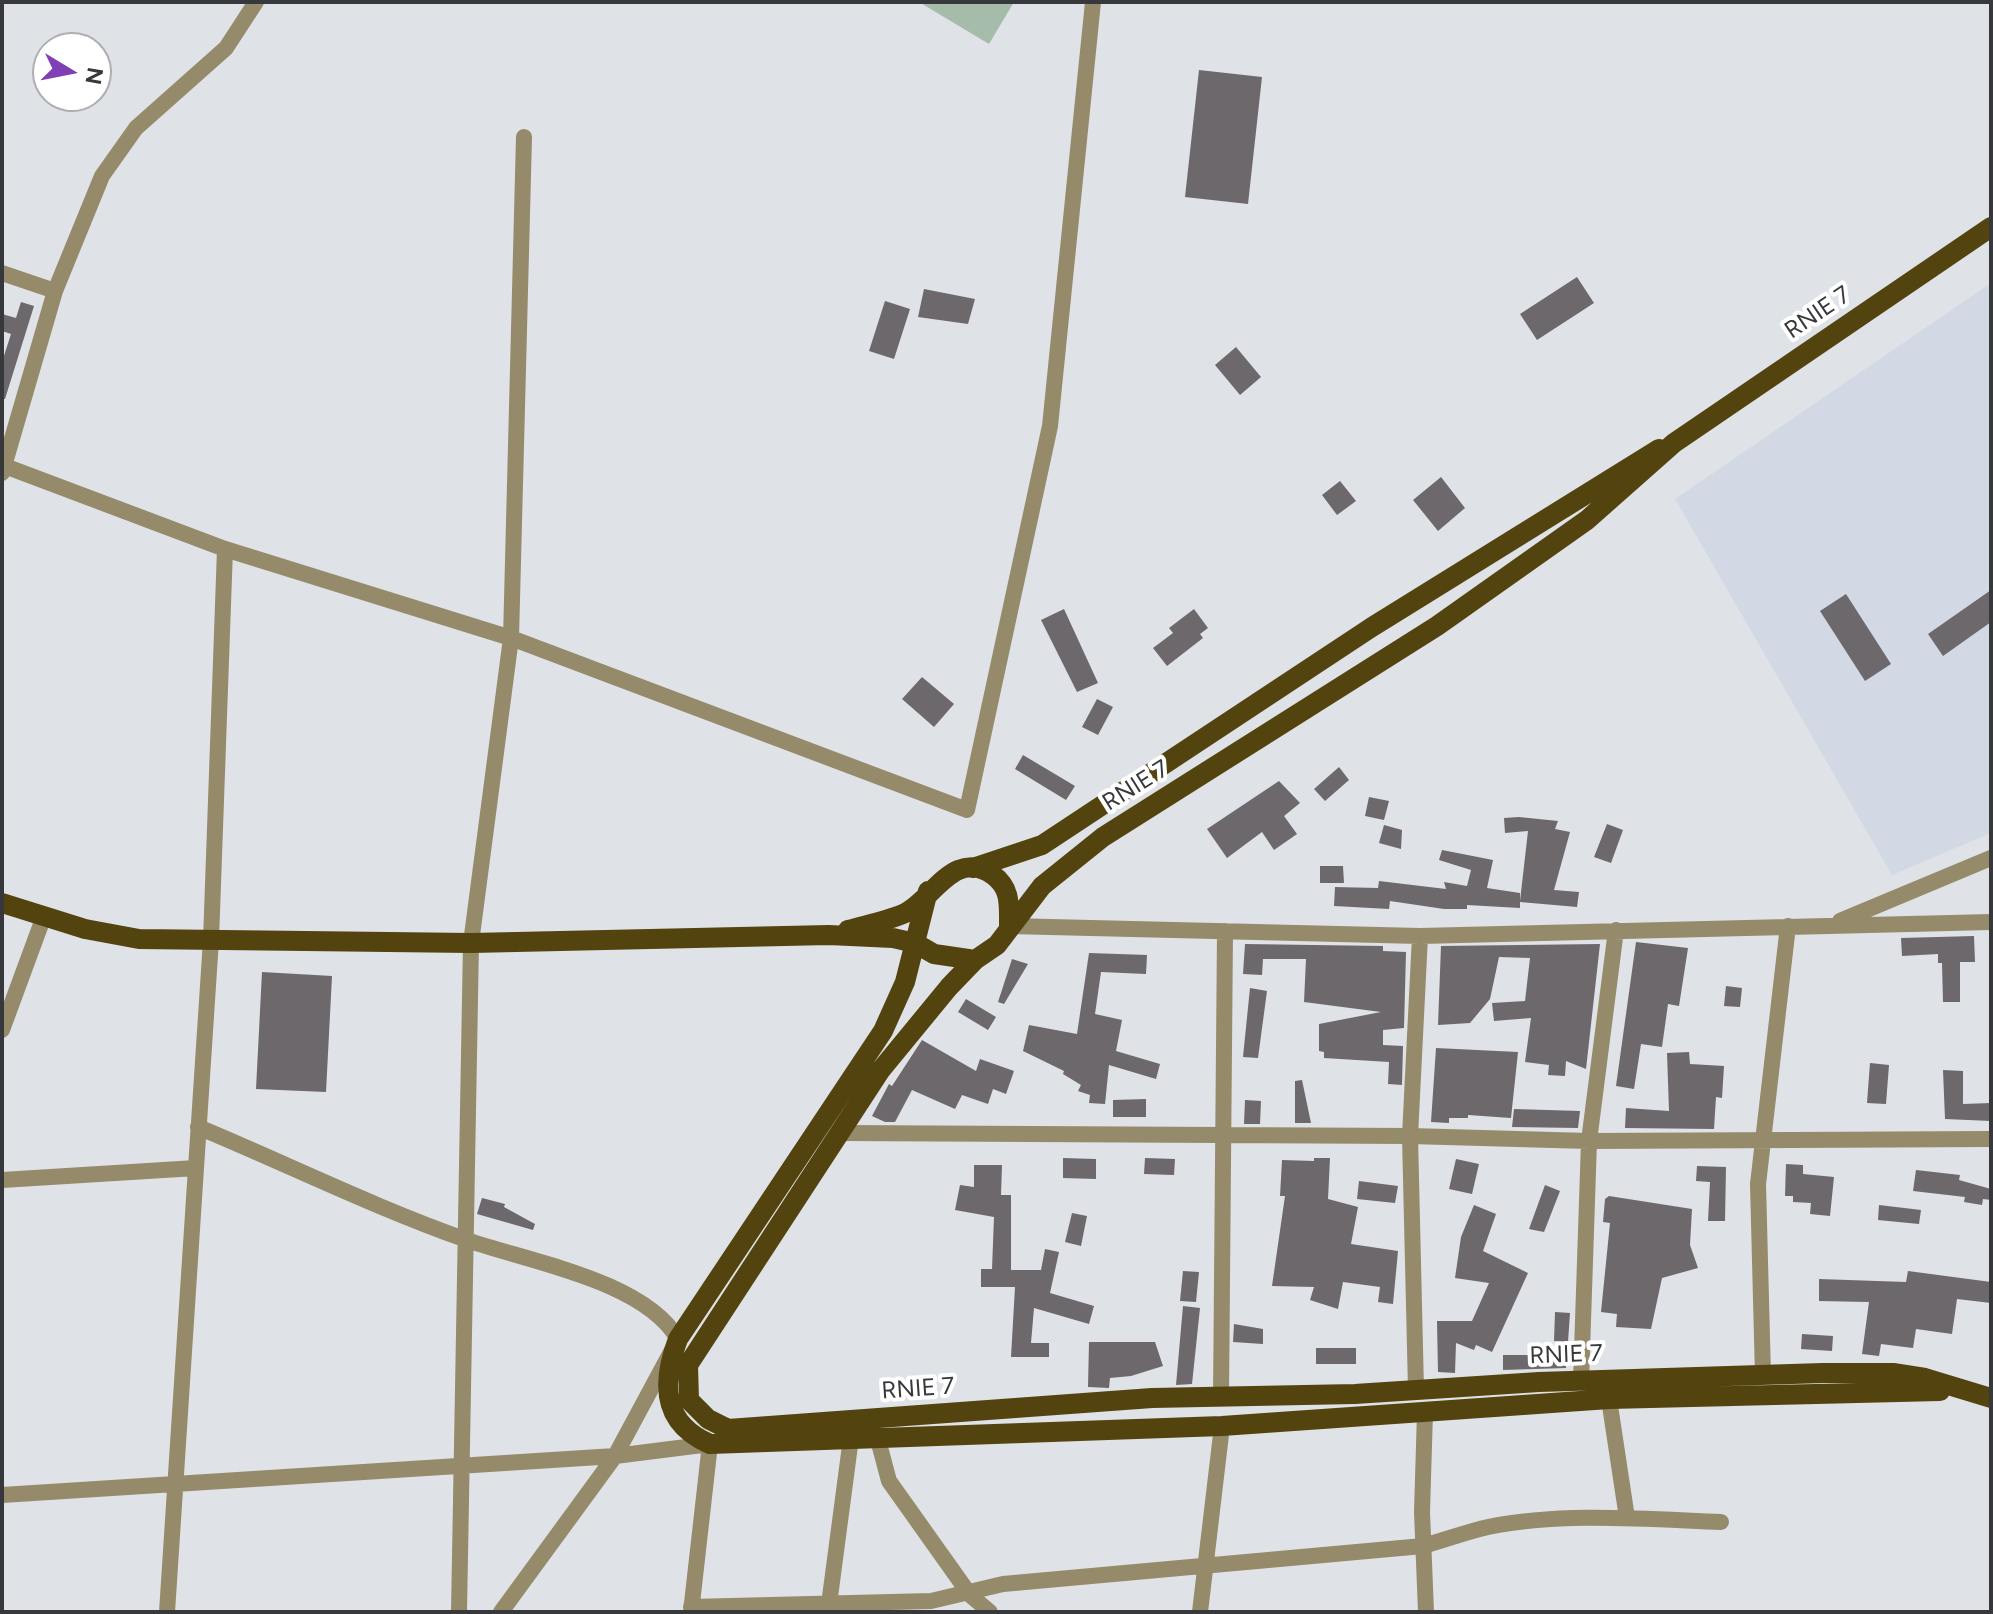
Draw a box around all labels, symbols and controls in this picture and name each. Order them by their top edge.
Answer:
north arrow [32,32,112,112]
text: N [79,65,109,87]
street label: RNIE 7 [1780,281,1856,345]
street label: RNIE 7 [1097,754,1175,818]
street label: RNIE 7 [1529,1339,1603,1371]
street label: RNIE 7 [881,1372,955,1406]

